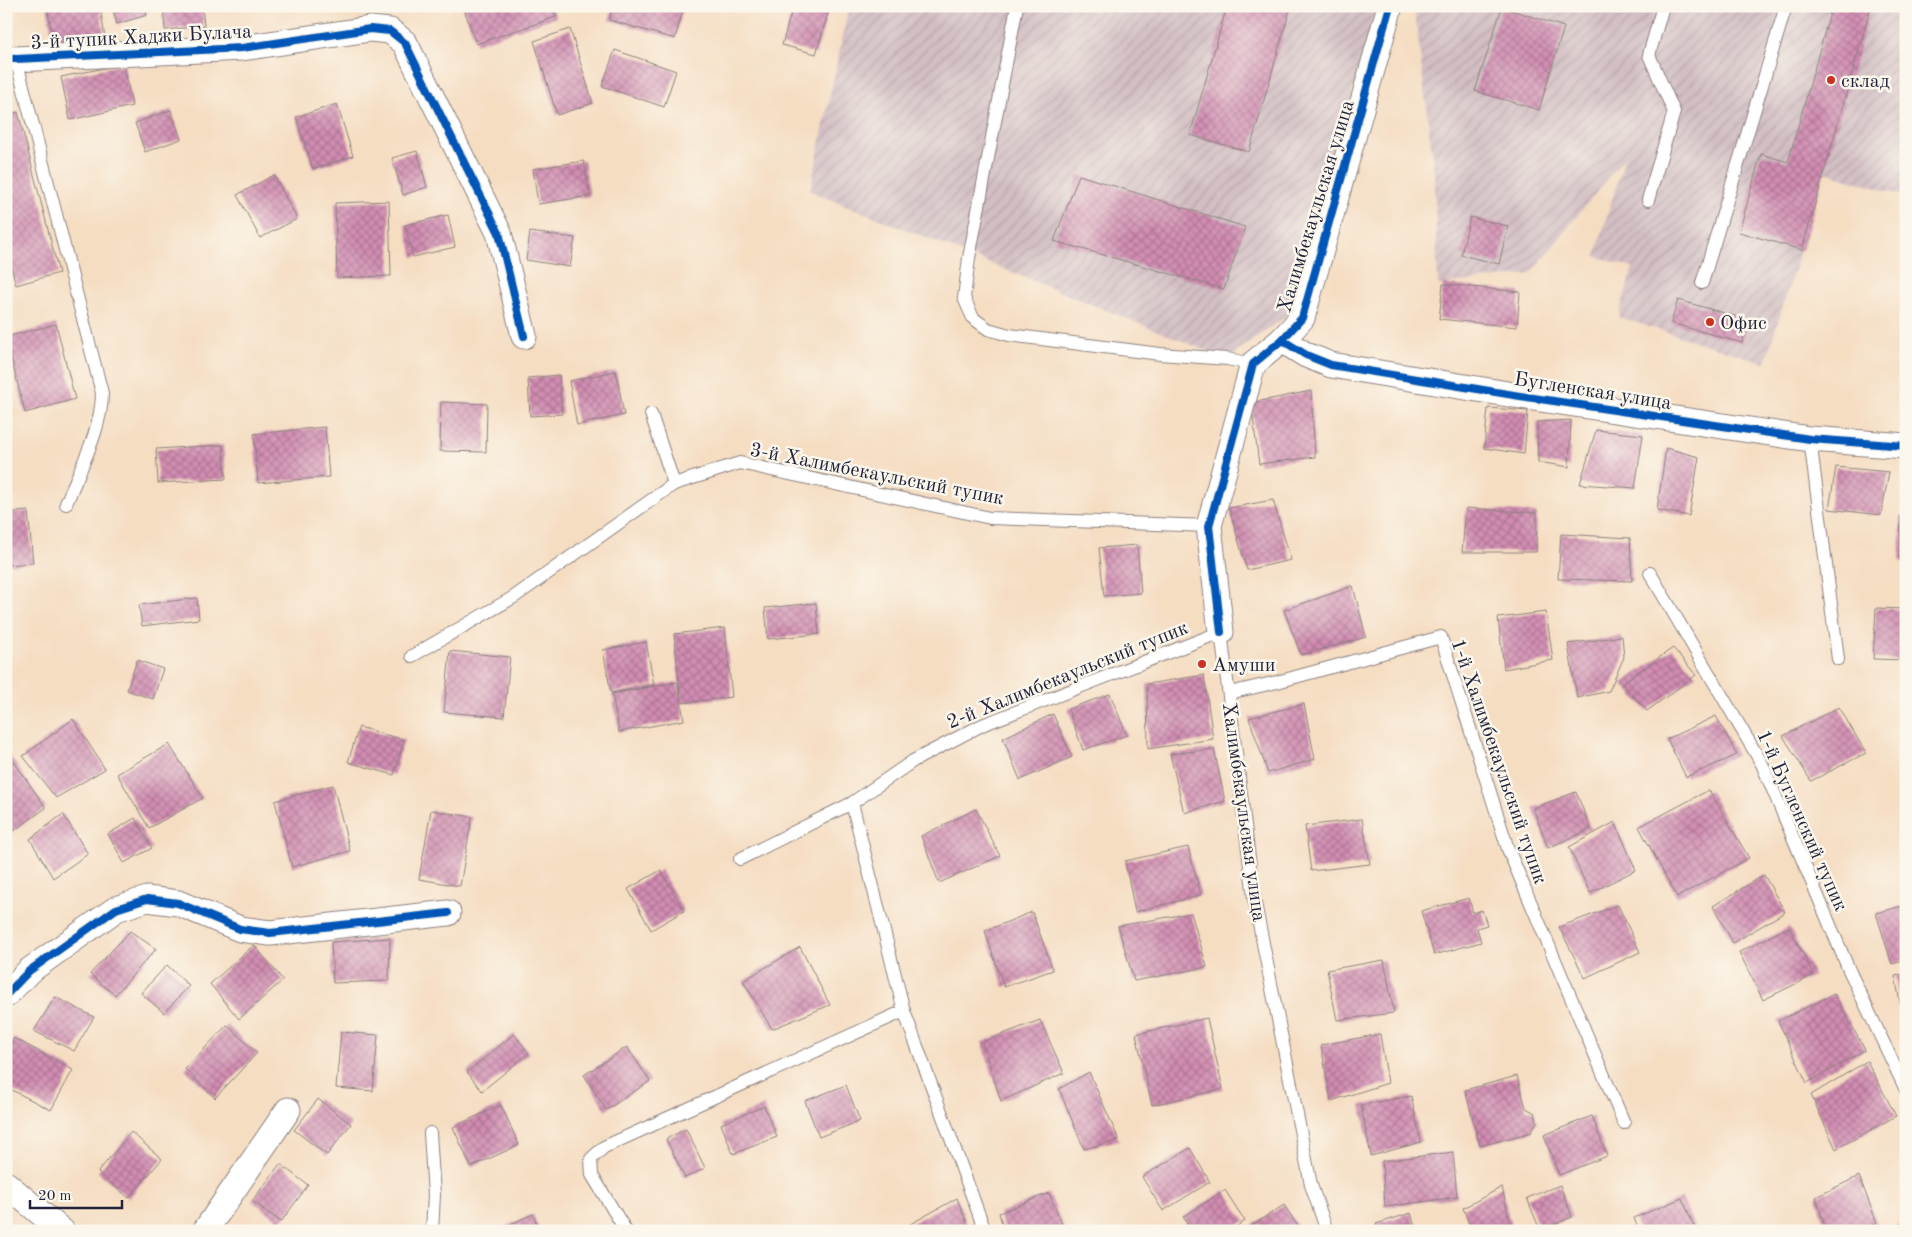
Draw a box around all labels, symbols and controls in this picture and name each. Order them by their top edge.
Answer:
street label: 3-й тупик Хаджи Булача [30,22,252,54]
place label: склад [1841,72,1890,92]
marker: склад [1825,74,1837,86]
street label: Халимбекаульская улица [1275,98,1359,315]
place label: Офис [1720,314,1767,334]
marker: Офис [1704,316,1716,328]
street label: Бугленская улица [1513,370,1673,414]
street label: 3-й Халимбекаульский тупик [748,441,1005,509]
street label: 2-й Халимбекаульский тупик [944,618,1191,733]
street label: 1-й Халимбекаульский тупик [1447,636,1550,887]
place label: Амуши [1212,656,1275,676]
marker: Амуши [1196,658,1208,670]
street label: Халимбекаульская улица [1218,701,1268,923]
street label: 1-й Бугленский тупик [1752,727,1850,915]
scale bar [30,1177,122,1209]
text: 20 m [38,1189,72,1204]

